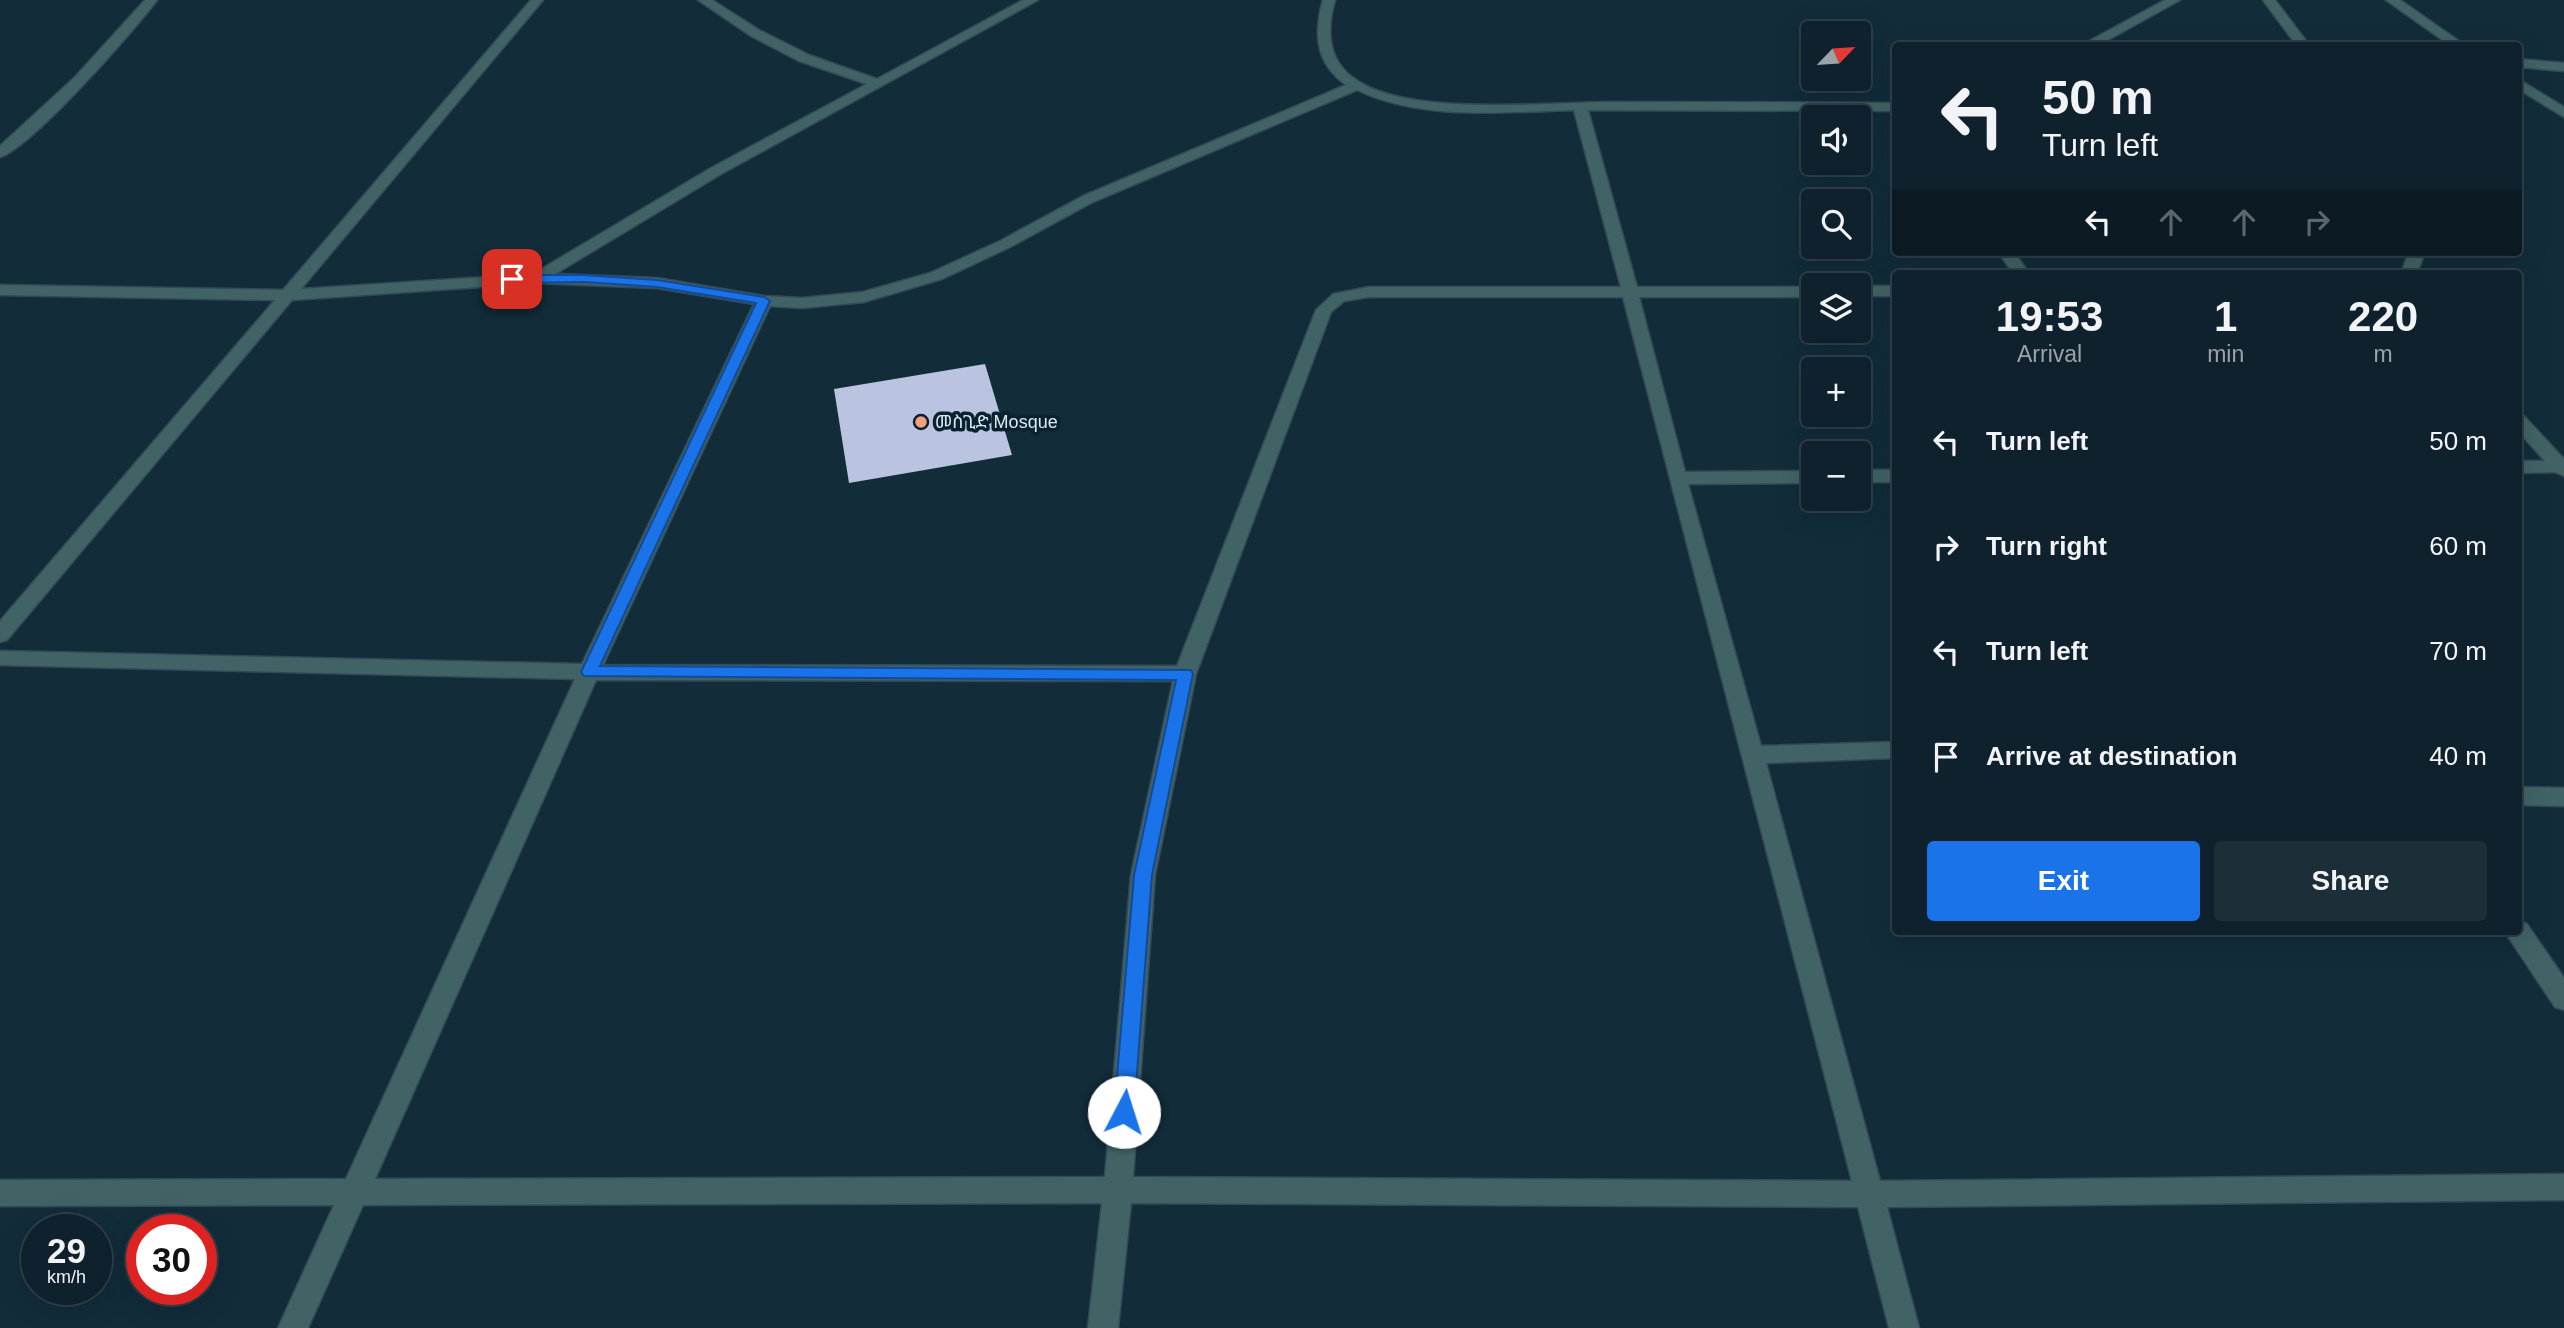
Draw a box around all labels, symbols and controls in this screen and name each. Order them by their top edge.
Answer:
north arrow [1801,21,1871,91]
map controls [1801,21,1871,511]
icon: left [1927,70,2018,161]
text: 50 m [2042,70,2154,124]
button: sound [1801,105,1871,175]
text: Turn left [2042,127,2158,163]
button: search [1801,189,1871,259]
icon: left [2079,203,2117,241]
icon: ahead [2152,203,2190,241]
icon: ahead [2225,203,2263,241]
icon: right [2298,203,2336,241]
pin [482,249,542,309]
icon: arrive [493,260,531,298]
button: layers [1801,273,1871,343]
text: 19:53 [1996,293,2103,340]
text: 1 [2214,293,2237,340]
text: 220 [2348,293,2418,340]
text: Arrival [2017,341,2082,367]
text: min [2207,341,2244,367]
text: m [2374,341,2393,367]
button: + [1801,357,1871,427]
place label: መስጊድ Mosque [935,412,1058,432]
marker: መስጊድ Mosque [913,414,929,430]
icon: left [1927,423,1965,461]
text: Turn left [1986,426,2088,456]
text: 50 m [2429,426,2487,456]
button: − [1801,441,1871,511]
icon: right [1927,528,1965,566]
text: Turn right [1986,531,2107,561]
text: 60 m [2429,531,2487,561]
icon: left [1927,633,1965,671]
text: Turn left [1986,636,2088,666]
text: 70 m [2429,636,2487,666]
icon: arrive [1927,738,1965,776]
text: Arrive at destination [1986,741,2237,771]
text: 40 m [2429,741,2487,771]
button: Exit [1927,841,2200,921]
button: Share [2214,841,2487,921]
position arrow [1087,1075,1161,1149]
speed limit sign: 30 [126,1214,217,1305]
text: 29 [47,1231,86,1270]
text: km/h [47,1267,86,1287]

